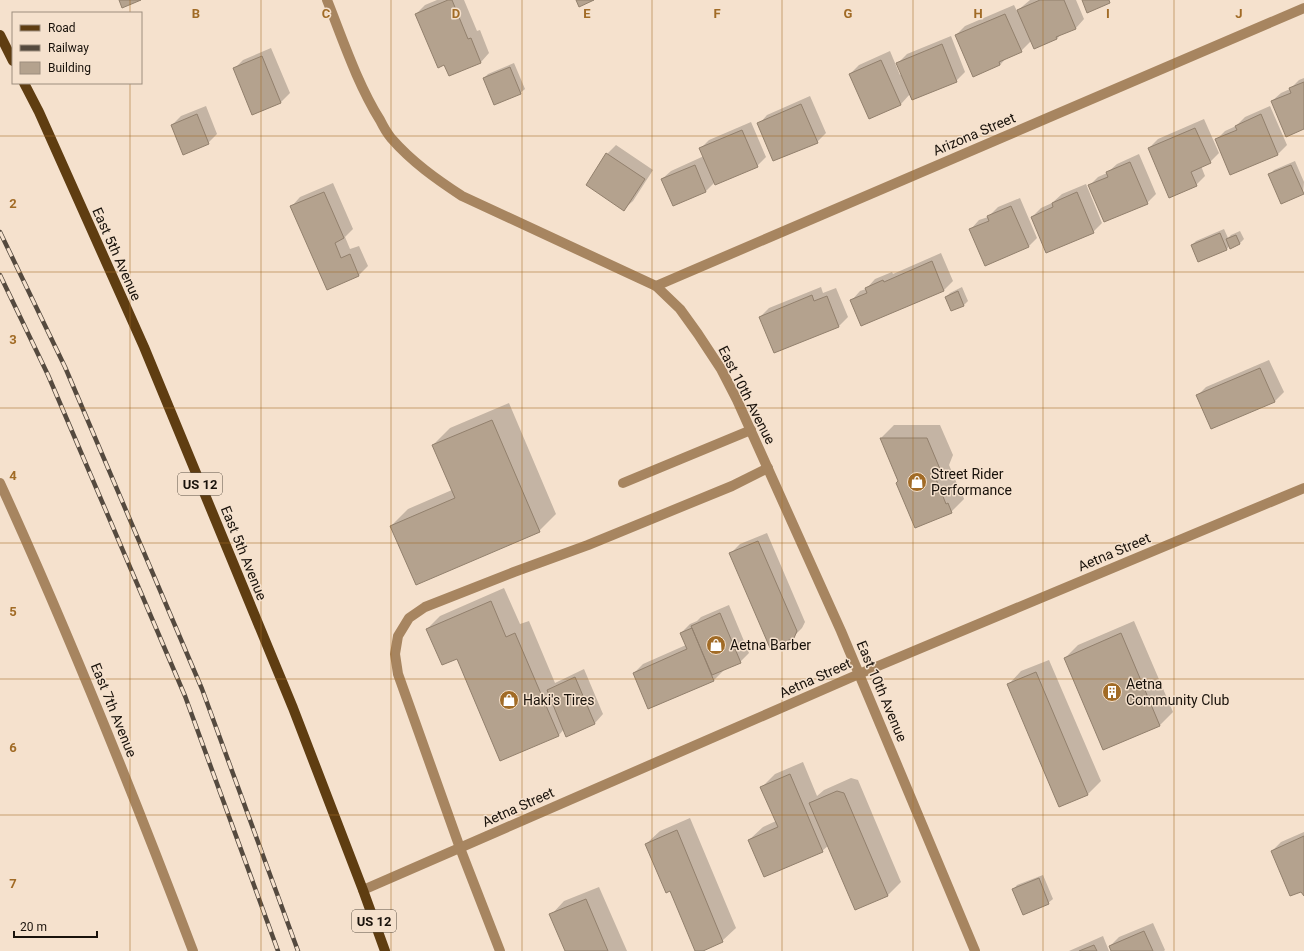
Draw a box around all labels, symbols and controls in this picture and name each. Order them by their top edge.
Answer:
text: B [192,6,200,21]
text: C [322,6,331,21]
text: D [452,6,460,21]
text: E [583,6,591,21]
text: F [713,6,721,21]
text: G [844,6,853,21]
text: H [973,6,983,21]
text: I [1106,6,1110,21]
text: J [1235,6,1243,21]
legend [12,12,142,84]
text: Road [48,21,76,35]
text: Railway [48,41,89,55]
text: Building [48,61,91,75]
street label: Arizona Street [930,109,1018,159]
text: 2 [9,196,17,211]
street label: East 5th Avenue [89,205,145,303]
text: 3 [9,332,17,347]
street label: East 10th Avenue [715,343,779,447]
place label: Street Rider Performance [931,466,1012,498]
text: 4 [9,468,17,483]
shop icon: Street Rider Performance [906,471,928,493]
road number: US 12 [178,473,222,495]
street label: East 5th Avenue [218,504,270,602]
street label: Aetna Street [1075,529,1153,574]
text: 5 [9,604,17,619]
shop icon: Aetna Barber [705,634,727,656]
place label: Aetna Barber [730,637,811,653]
street label: East 10th Avenue [854,638,910,744]
street label: Aetna Street [777,655,854,701]
street label: East 7th Avenue [88,661,140,759]
place label: Aetna Community Club [1126,676,1229,708]
building icon: Aetna Community Club [1101,681,1123,703]
shop icon: Haki's Tires [498,689,520,711]
place label: Haki's Tires [523,692,594,708]
text: 6 [9,740,17,755]
street label: Aetna Street [480,784,557,830]
text: 7 [9,876,17,891]
road number: US 12 [352,910,396,932]
scale bar [14,913,97,939]
text: 20 m [20,920,47,934]

